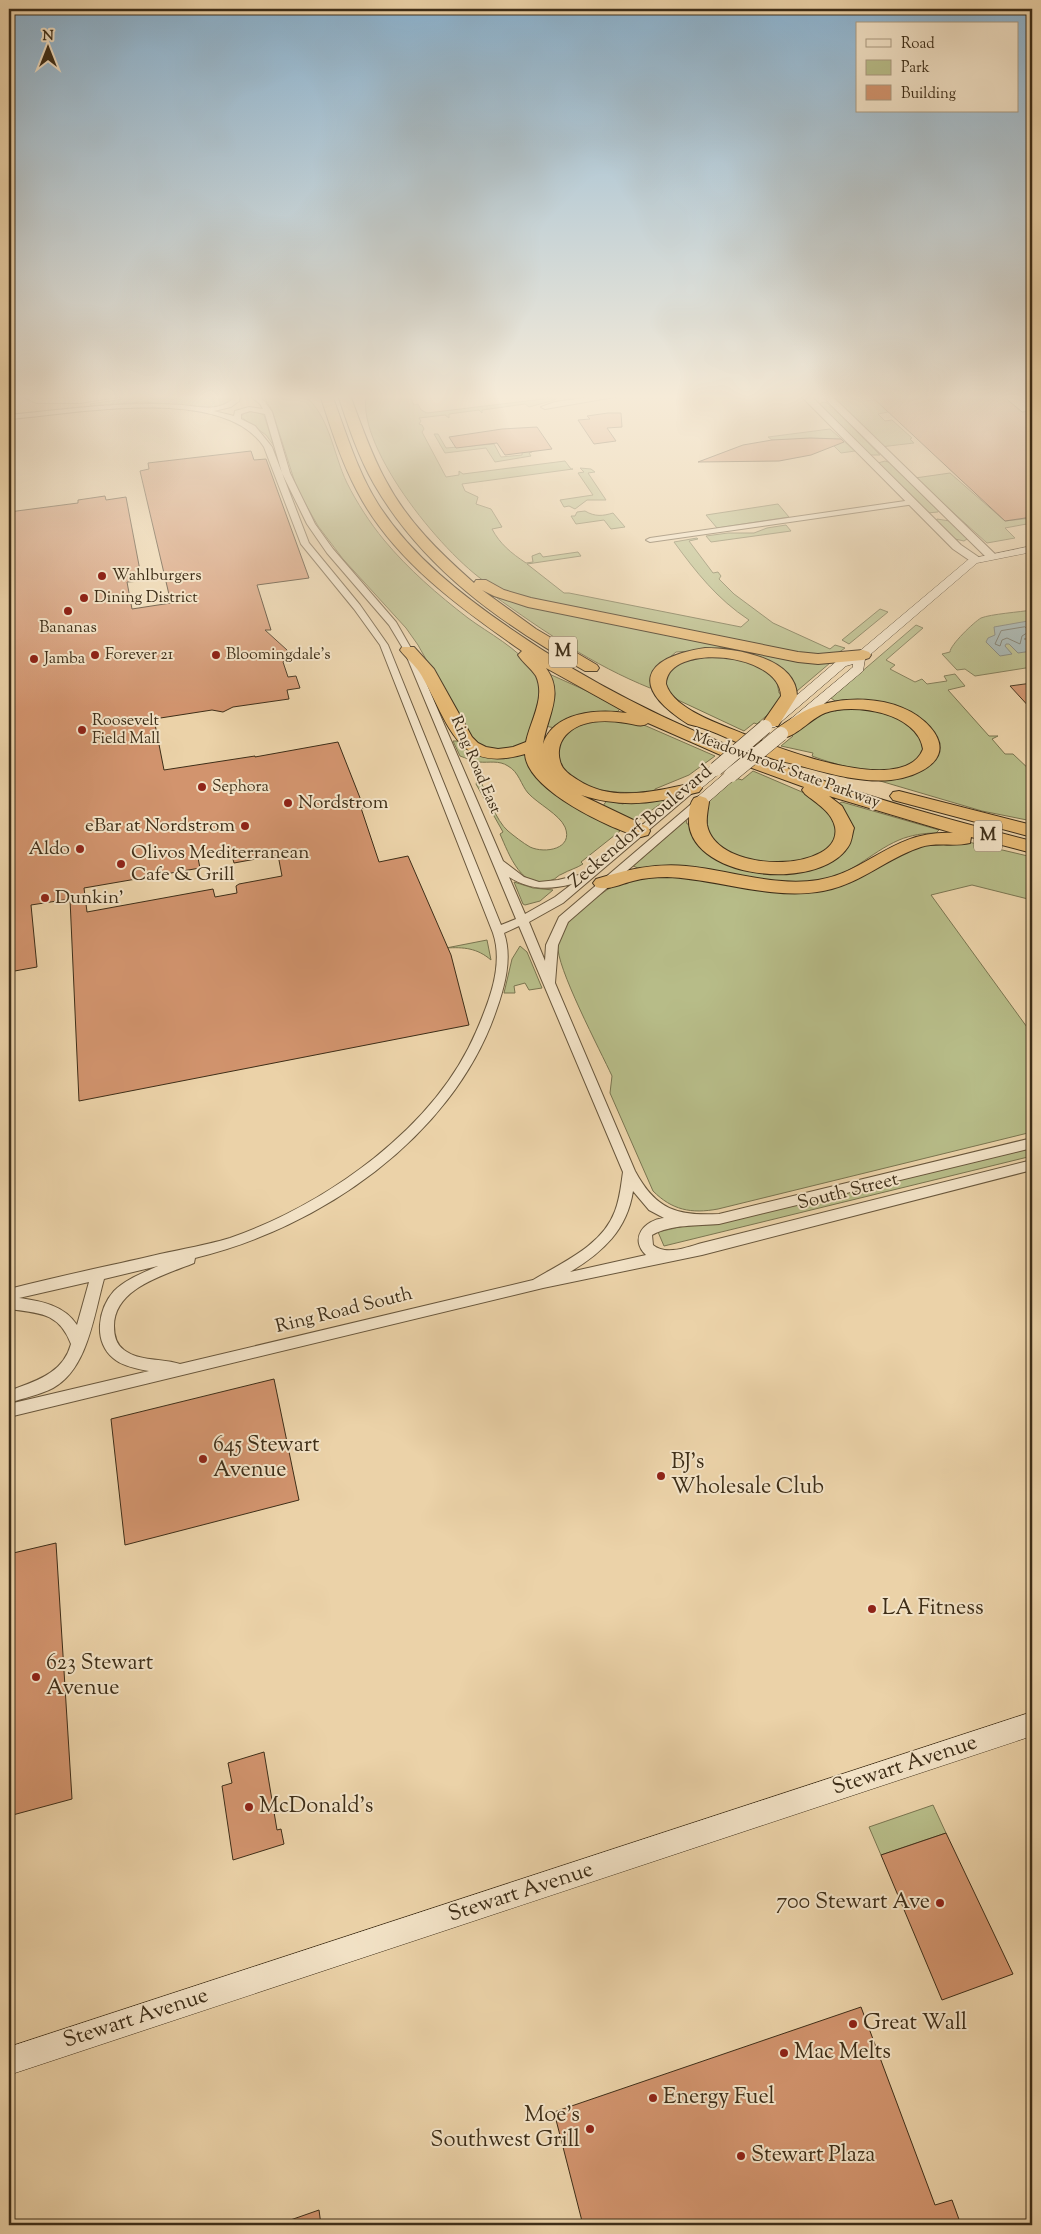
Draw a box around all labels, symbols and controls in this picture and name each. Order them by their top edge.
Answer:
north arrow [22,22,72,72]
legend [856,22,1018,112]
text: N [42,27,54,47]
text: Road [901,34,935,55]
text: Park [901,58,930,79]
text: Building [901,84,956,105]
place label: Wahlburgers [112,565,202,588]
marker: Wahlburgers [96,570,108,582]
place label: Dining District [94,587,198,610]
marker: Dining District [78,592,90,604]
marker: Bananas [62,605,74,617]
place label: Bananas [39,617,97,640]
road number: M [549,636,577,668]
place label: Forever 21 [105,644,174,667]
place label: Bloomingdale's [226,644,331,667]
place label: Jamba [43,648,86,671]
marker: Forever 21 [89,649,101,661]
marker: Bloomingdale's [210,649,222,661]
marker: Jamba [28,653,40,665]
place label: Roosevelt Field Mall [92,710,161,751]
street label: Ring Road East [444,712,506,818]
marker: Roosevelt Field Mall [76,724,88,736]
street label: Meadowbrook State Parkway [689,725,883,815]
street label: Zeckendorf Boulevard [563,759,719,895]
place label: Sephora [212,776,270,799]
marker: Sephora [196,781,208,793]
place label: Nordstrom [298,790,389,817]
marker: Nordstrom [282,797,294,809]
place label: eBar at Nordstrom [85,813,235,840]
marker: eBar at Nordstrom [239,820,251,832]
road number: M [974,820,1002,851]
place label: Aldo [29,836,70,863]
place label: Olivos Mediterranean Cafe & Grill [131,840,309,889]
marker: Aldo [74,843,86,855]
marker: Olivos Mediterranean Cafe & Grill [115,858,127,870]
place label: Dunkin' [55,885,124,912]
marker: Dunkin' [39,892,51,904]
street label: South Street [795,1166,902,1218]
street label: Ring Road South [273,1281,415,1341]
place label: 645 Stewart Avenue [213,1430,320,1487]
place label: BJ's Wholesale Club [671,1447,824,1504]
marker: 645 Stewart Avenue [197,1453,209,1465]
marker: BJ's Wholesale Club [655,1470,667,1482]
place label: LA Fitness [882,1593,984,1625]
marker: LA Fitness [866,1603,878,1615]
place label: 623 Stewart Avenue [46,1648,154,1705]
marker: 623 Stewart Avenue [30,1671,42,1683]
street label: Stewart Avenue [828,1727,982,1805]
place label: McDonald's [259,1791,373,1823]
marker: McDonald's [243,1801,255,1813]
street label: Stewart Avenue [444,1854,598,1932]
place label: 700 Stewart Ave [776,1887,930,1919]
marker: 700 Stewart Ave [934,1897,946,1909]
street label: Stewart Avenue [59,1980,213,2058]
place label: Great Wall [863,2008,967,2040]
marker: Great Wall [847,2018,859,2030]
place label: Mac Melts [794,2037,891,2069]
marker: Mac Melts [778,2047,790,2059]
place label: Energy Fuel [663,2082,775,2114]
marker: Energy Fuel [647,2092,659,2104]
place label: Moe's Southwest Grill [430,2100,580,2157]
marker: Moe's Southwest Grill [584,2123,596,2135]
place label: Stewart Plaza [751,2140,875,2172]
marker: Stewart Plaza [735,2150,747,2162]

